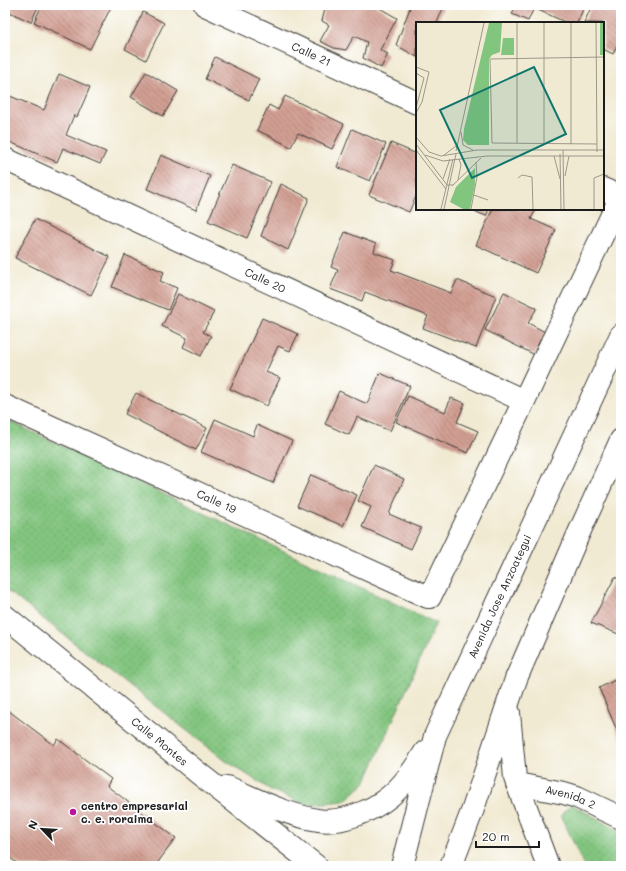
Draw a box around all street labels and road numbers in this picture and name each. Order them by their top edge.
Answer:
street label: Calle 21 [289,38,333,69]
street label: Calle 20 [242,264,288,296]
street label: Calle 19 [194,486,239,517]
street label: Avenida Jose Anzoategui [464,532,535,661]
street label: Calle Montes [128,713,191,769]
street label: Avenida 2 [544,782,598,812]

